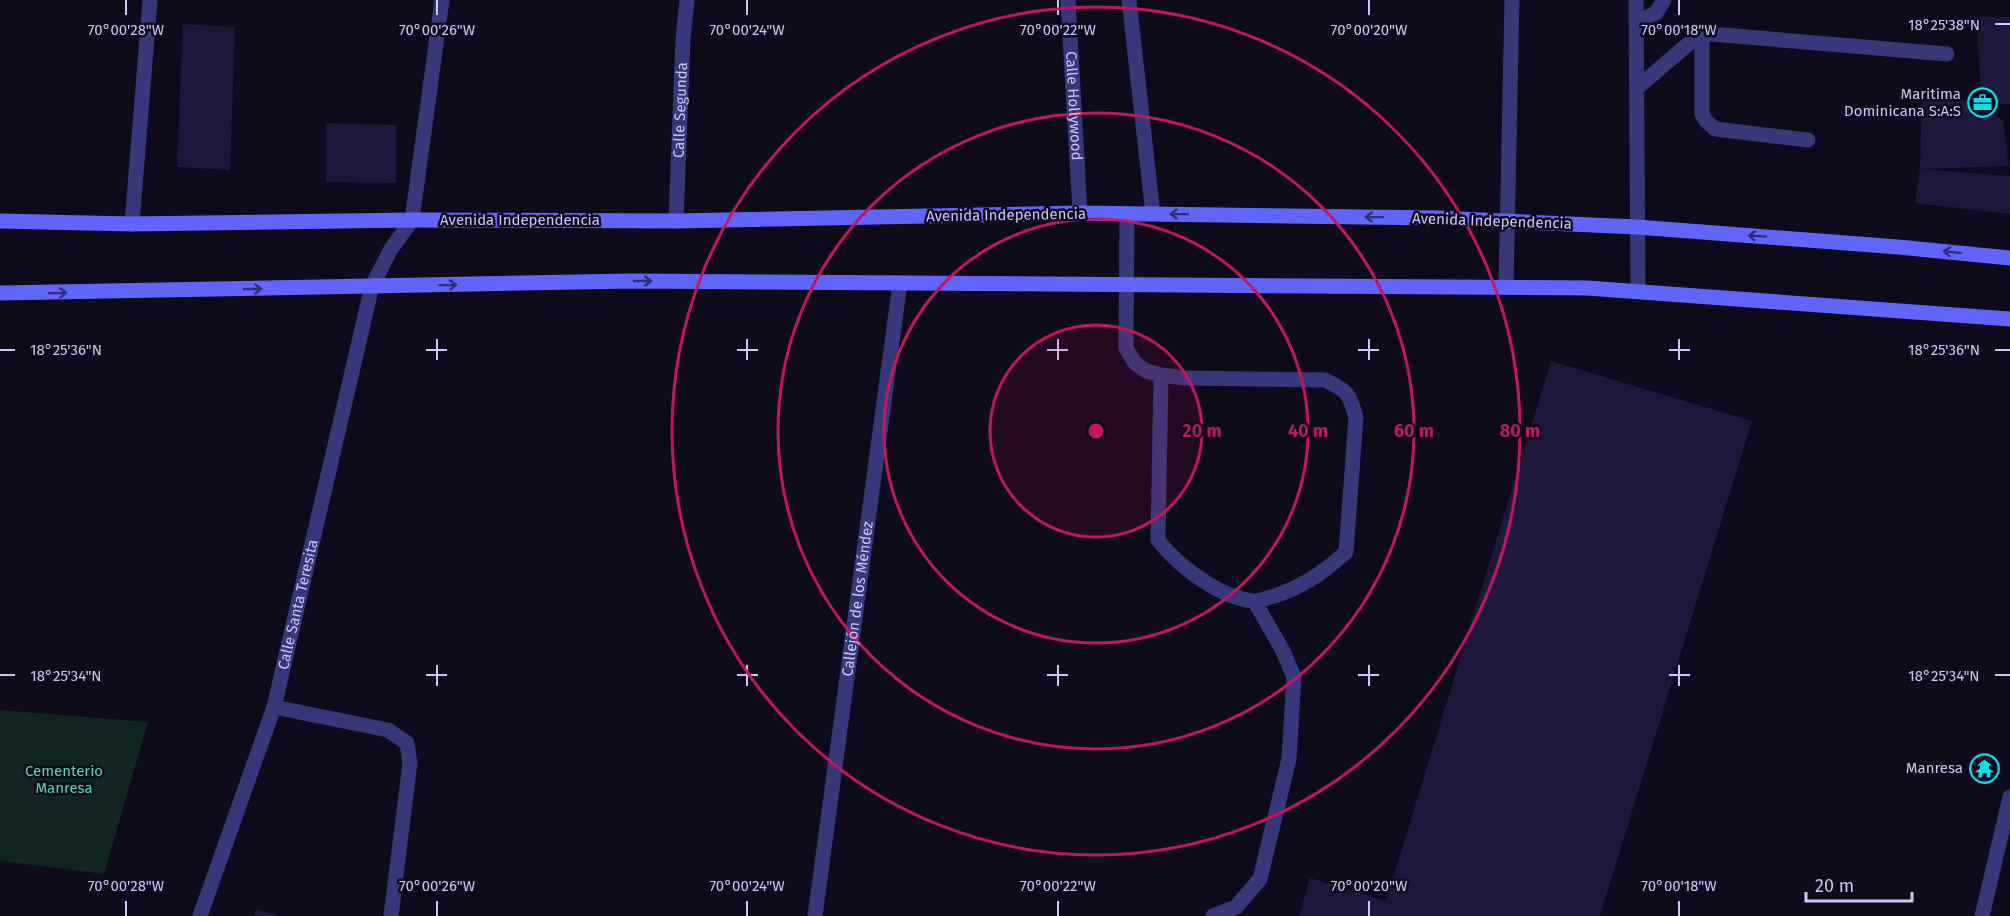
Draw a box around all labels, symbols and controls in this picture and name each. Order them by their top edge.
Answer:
text: 18°25'38"N [1908,16,1980,34]
text: 70°00'28"W [88,21,165,39]
text: 70°00'26"W [399,21,476,39]
text: 70°00'24"W [709,21,785,39]
text: 70°00'22"W [1020,21,1097,39]
text: 70°00'20"W [1331,21,1408,39]
text: 70°00'18"W [1641,21,1717,39]
street label: Calle Hollywood [1062,51,1086,161]
street label: Calle Segunda [669,62,691,158]
place label: Maritima Dominicana S:A:S [1844,85,1961,120]
office icon: Maritima Dominicana S:A:S [1966,87,1998,119]
street label: Avenida Independencia [926,205,1086,225]
one-way arrow [1170,208,1190,220]
street label: Avenida Independencia [1412,209,1572,233]
street label: Avenida Independencia [440,211,600,229]
one-way arrow [1365,212,1385,223]
one-way arrow [1748,230,1768,241]
one-way arrow [1942,246,1962,257]
one-way arrow [633,275,653,287]
one-way arrow [438,279,458,291]
one-way arrow [243,283,263,295]
one-way arrow [48,287,68,298]
text: 18°25'36"N [30,341,102,359]
text: 18°25'36"N [1908,341,1980,359]
text: 20 m [1182,420,1222,442]
text: 40 m [1288,420,1328,442]
text: 60 m [1394,420,1434,442]
text: 80 m [1500,420,1540,442]
centre of rings [1086,421,1106,441]
street label: Callejón de los Méndez [838,520,877,678]
street label: Calle Santa Teresita [274,538,322,671]
text: 18°25'34"N [30,667,102,685]
text: 18°25'34"N [1908,667,1980,685]
temple icon: Manresa [1968,752,2000,784]
place label: Manresa [1906,759,1963,777]
park label: Cementerio Manresa [25,762,103,797]
scale bar [1806,865,1912,903]
text: 20 m [1815,875,1854,897]
text: 70°00'28"W [88,877,165,895]
text: 70°00'26"W [399,877,476,895]
text: 70°00'24"W [709,877,785,895]
text: 70°00'22"W [1020,877,1097,895]
text: 70°00'20"W [1331,877,1408,895]
text: 70°00'18"W [1641,877,1717,895]

